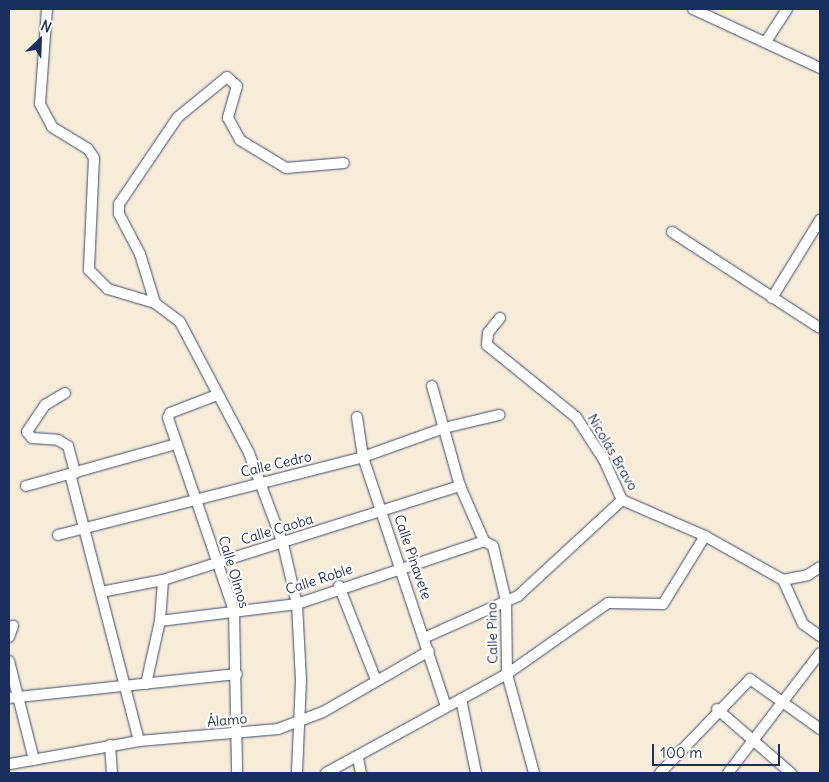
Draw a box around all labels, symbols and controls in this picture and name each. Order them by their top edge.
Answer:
north arrow [15,15,65,65]
text: N [38,16,54,36]
street label: Nicolás Bravo [584,411,642,493]
street label: Calle Cedro [239,448,313,480]
street label: Calle Caoba [239,510,315,548]
street label: Calle Pinavete [391,513,435,601]
street label: Calle Olmos [215,534,253,610]
street label: Calle Roble [283,560,355,598]
street label: Calle Pino [483,602,501,664]
street label: Álamo [206,710,248,730]
scale bar [654,734,782,766]
text: 100 m [660,743,702,762]

